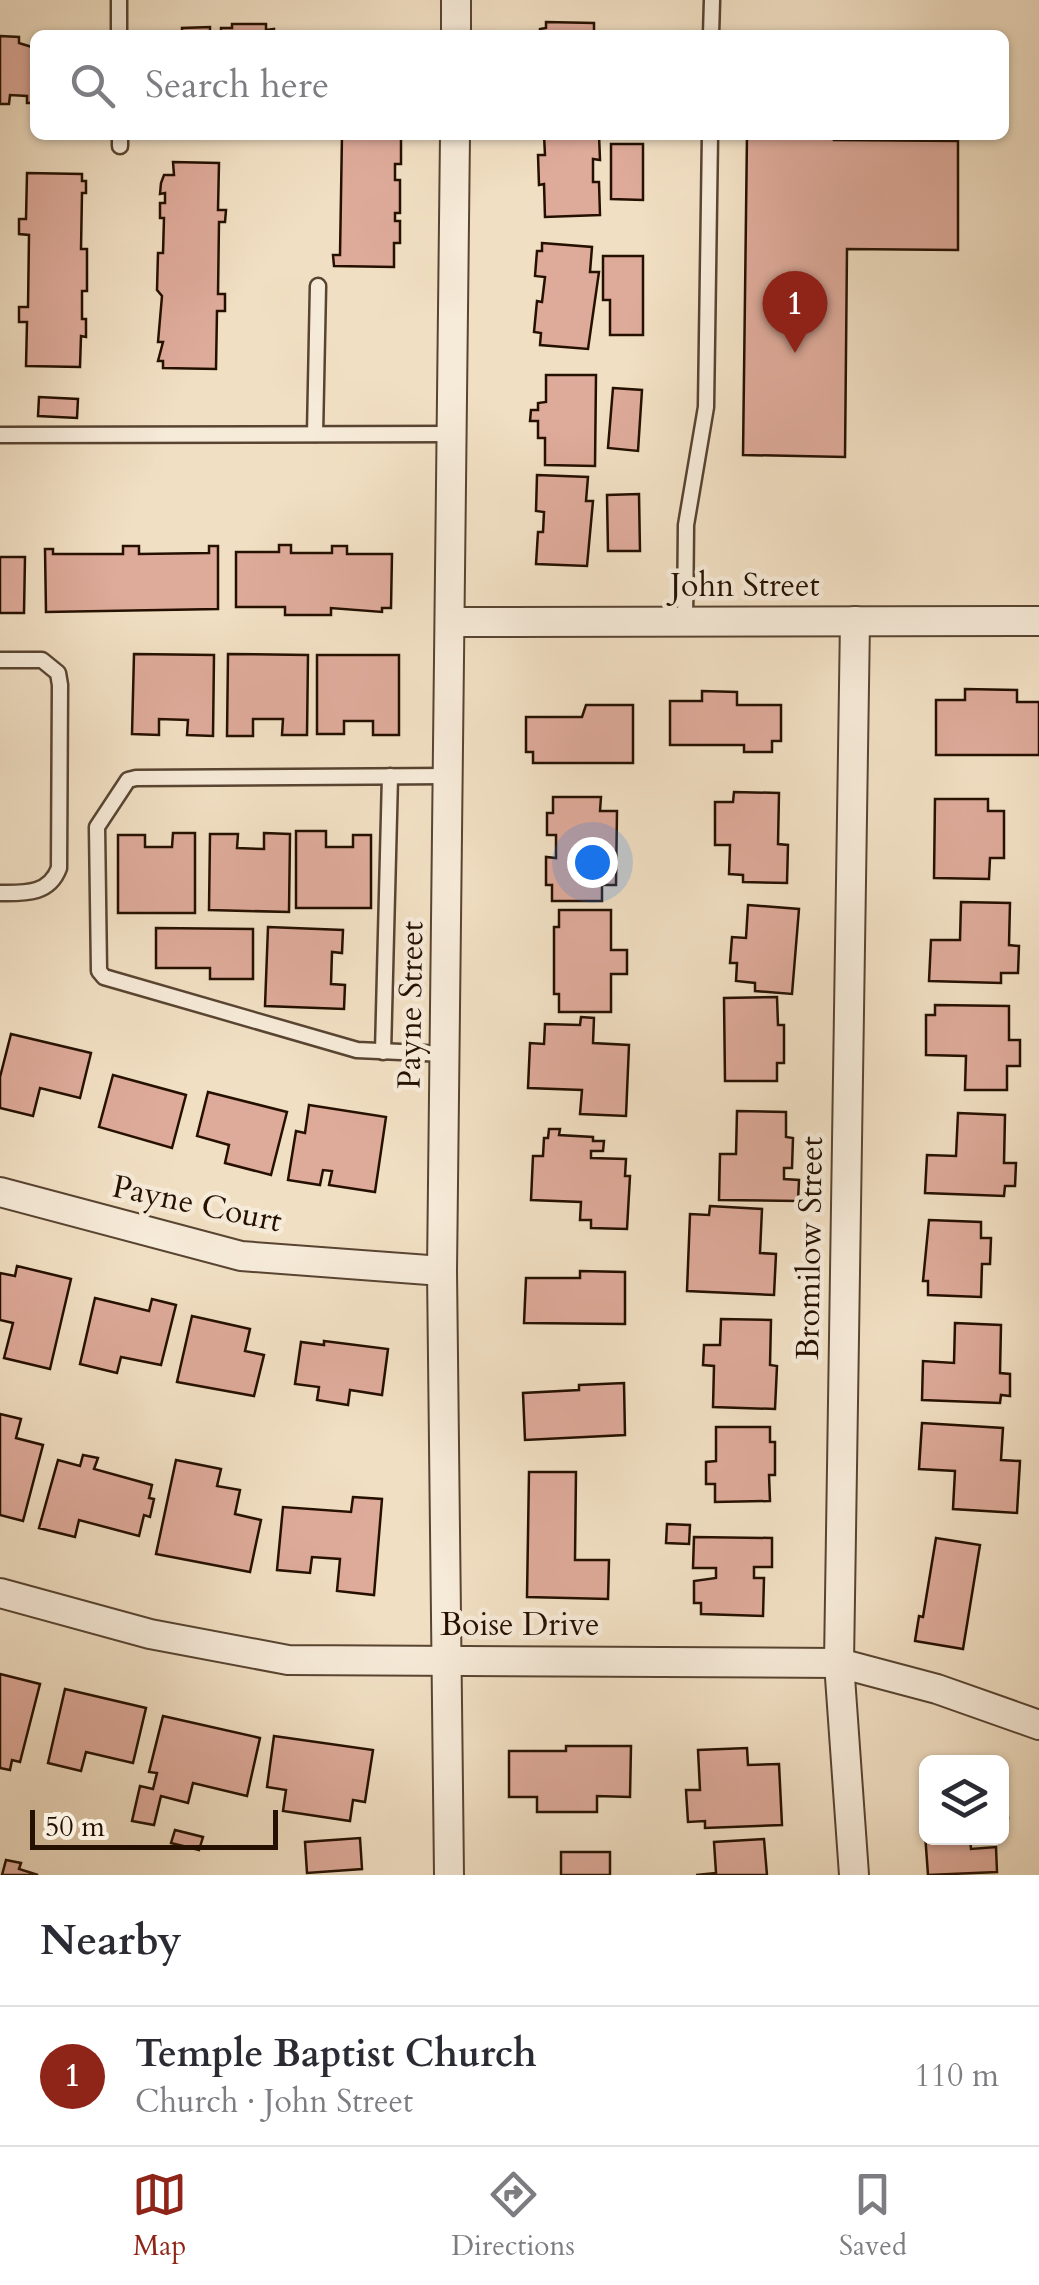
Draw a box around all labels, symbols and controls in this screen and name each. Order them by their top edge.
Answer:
search box [30,30,1009,140]
icon: search [65,58,120,113]
text: Search here [145,59,329,111]
pin: 1 [762,270,828,353]
street label: John Street [666,564,820,608]
your location [567,837,618,888]
street label: Payne Street [388,921,434,1089]
street label: Bromilow Street [786,1136,834,1360]
street label: Payne Court [108,1165,286,1243]
street label: Boise Drive [440,1603,600,1647]
map controls [919,1755,1009,1845]
button: layers [919,1755,1009,1845]
scale bar [30,1805,278,1850]
text: 50 m [45,1808,105,1846]
text: Nearby [40,1912,182,1969]
text: Temple Baptist Church [135,2028,537,2080]
text: 1 [64,2054,81,2098]
text: 110 m [914,2054,999,2098]
text: Church · John Street [135,2080,413,2124]
tab: Map [132,2167,187,2265]
tab: Directions [451,2167,575,2265]
tab: Saved [839,2167,907,2265]

